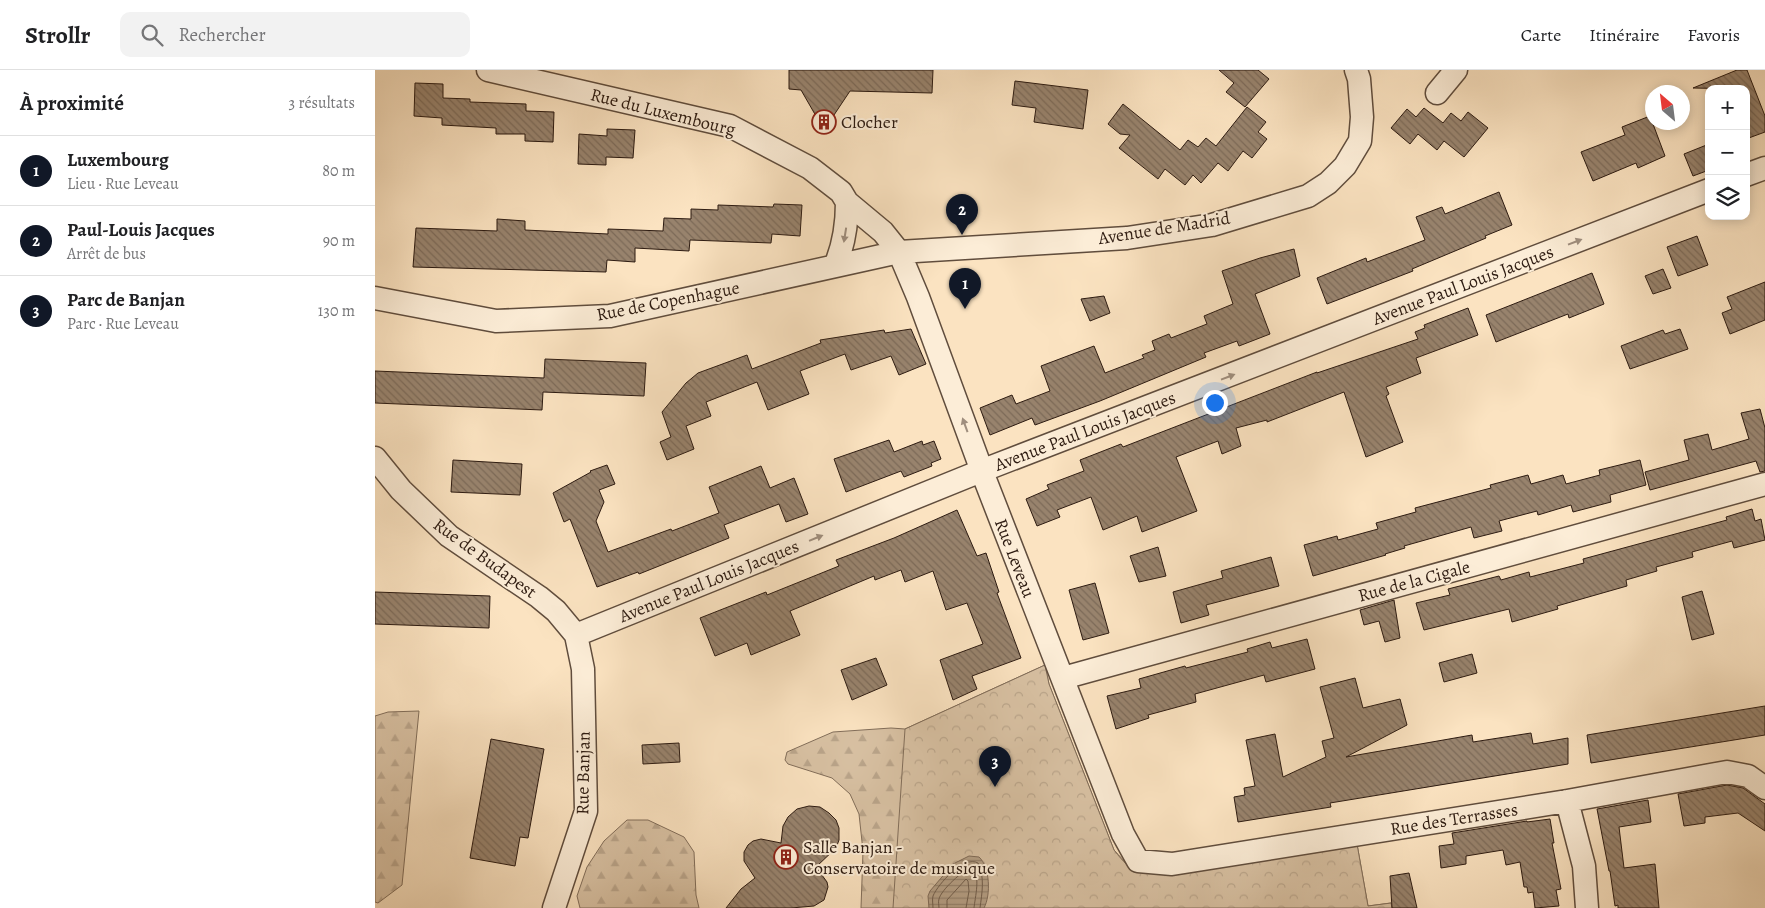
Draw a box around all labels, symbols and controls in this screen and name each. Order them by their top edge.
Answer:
search box [120,12,470,57]
text: Strollr [25,19,90,51]
icon: search [138,21,166,49]
text: Rechercher [178,22,266,48]
text: Carte [1521,23,1561,47]
text: Itinéraire [1589,23,1660,47]
text: Favoris [1688,23,1740,47]
street label: Rue du Luxembourg [588,82,738,142]
north arrow [1645,85,1690,130]
map controls [1705,85,1750,220]
button: + [1705,85,1750,130]
text: À proximité [20,89,124,117]
text: 3 résultats [289,92,355,114]
building icon: Clocher [811,109,837,135]
place label: Clocher [841,110,898,134]
button: − [1705,130,1750,175]
text: Luxembourg [67,147,169,173]
text: 1 [33,160,39,182]
text: 80 m [322,160,355,182]
text: Lieu · Rue Leveau [67,173,179,195]
button: layers [1705,175,1750,220]
pin: 2 [946,194,978,235]
street label: Avenue de Madrid [1095,206,1232,250]
text: Paul-Louis Jacques [67,217,215,243]
one-way arrow [840,227,848,243]
text: 2 [32,230,40,252]
text: 90 m [323,230,355,252]
one-way arrow [1568,238,1583,246]
street label: Avenue Paul Louis Jacques [1368,239,1557,331]
text: Arrêt de bus [67,243,146,265]
pin: 1 [949,268,981,309]
street label: Rue de Copenhague [594,275,742,327]
text: Parc de Banjan [67,287,185,313]
text: 3 [33,300,39,322]
text: 130 m [318,300,355,322]
text: Parc · Rue Leveau [67,313,179,335]
one-way arrow [1221,372,1235,380]
street label: Avenue Paul Louis Jacques [990,385,1179,477]
your location [1202,390,1228,416]
one-way arrow [961,417,969,432]
street label: Rue de Budapest [428,512,542,604]
street label: Rue Leveau [989,515,1041,601]
street label: Avenue Paul Louis Jacques [615,534,802,628]
one-way arrow [809,534,824,542]
street label: Rue de la Cigale [1355,555,1473,607]
street label: Rue Banjan [570,731,596,815]
pin: 3 [979,746,1011,787]
street label: Rue des Terrasses [1388,797,1520,841]
place label: Salle Banjan - Conservatoire de musique [803,835,995,880]
building icon: Salle Banjan - Conservatoire de musique [773,844,799,870]

